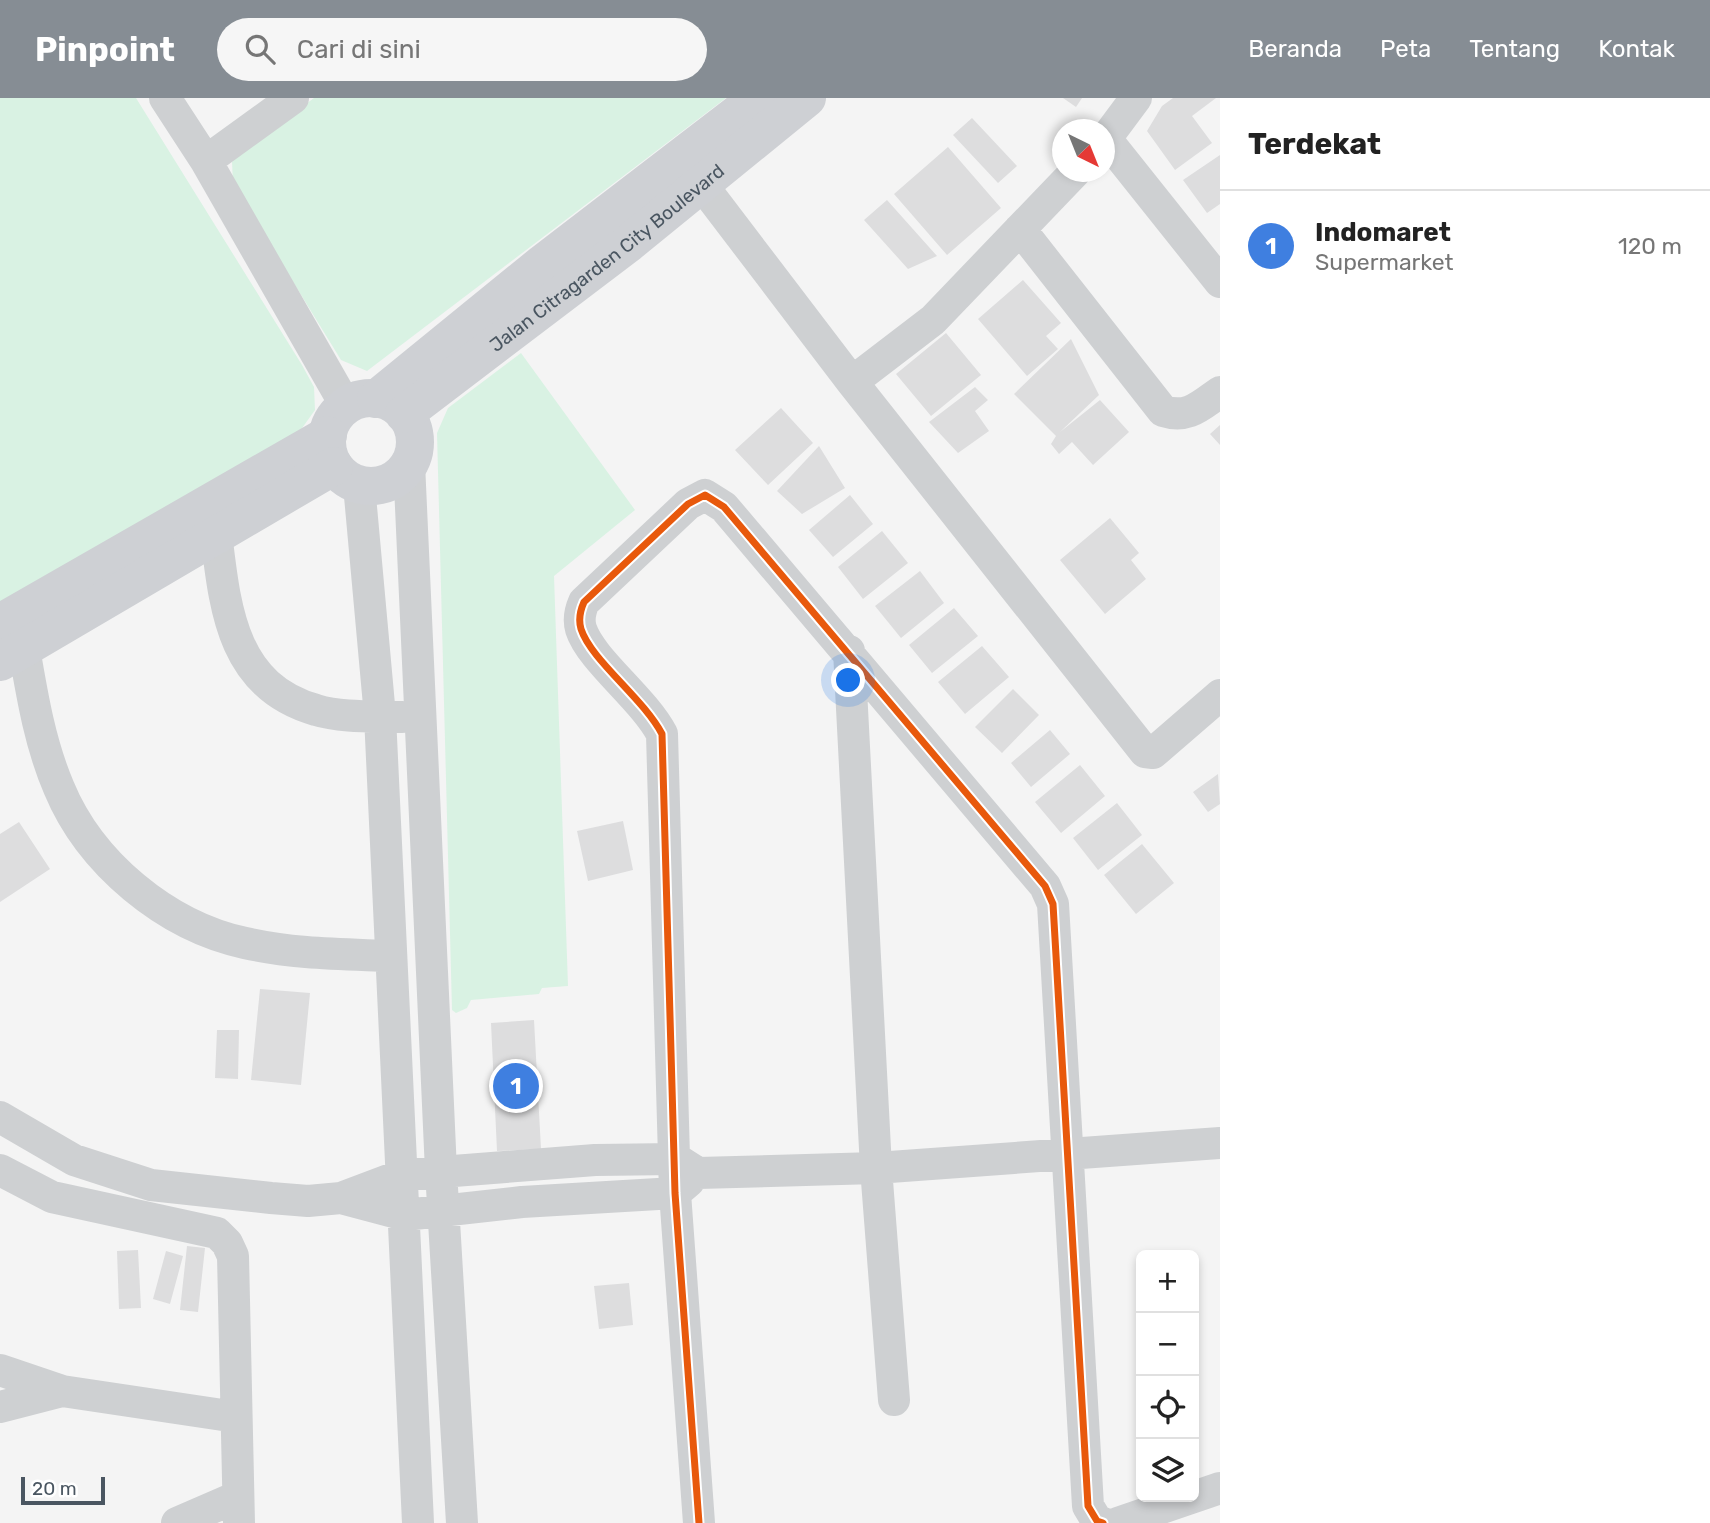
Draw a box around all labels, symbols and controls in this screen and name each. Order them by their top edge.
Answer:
search box [217,18,707,81]
text: Pinpoint [35,30,175,69]
icon: search [241,30,279,68]
text: Cari di sini [297,34,421,65]
text: Beranda [1248,35,1342,63]
text: Peta [1380,35,1431,63]
text: Tentang [1469,35,1560,63]
text: Kontak [1598,35,1675,63]
north arrow [1052,119,1115,182]
text: Terdekat [1248,126,1381,162]
street label: Jalan Citragarden City Boulevard [485,159,729,356]
text: Indomaret [1315,217,1451,248]
text: 1 [1265,232,1277,260]
text: 120 m [1618,232,1682,260]
text: Supermarket [1315,248,1453,276]
your location [831,663,865,697]
pin: 1 [493,1060,539,1112]
map controls [1136,1250,1199,1502]
button: + [1136,1250,1199,1313]
button: − [1136,1313,1199,1376]
button: locate [1136,1376,1199,1439]
button: layers [1136,1439,1199,1502]
scale bar [21,1474,105,1506]
text: 20 m [32,1477,77,1500]

